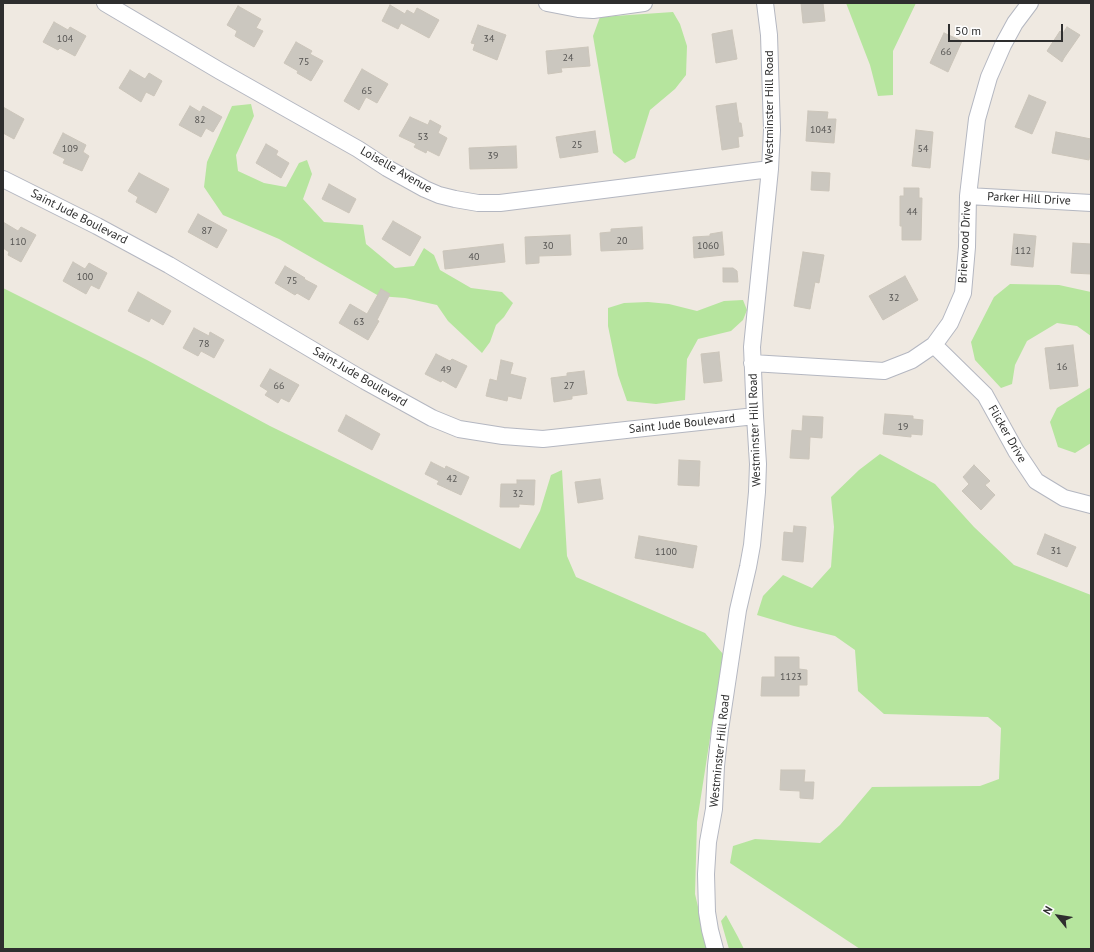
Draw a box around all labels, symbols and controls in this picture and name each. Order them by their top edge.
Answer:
scale bar [950,16,1065,42]
text: 50 m [955,23,981,38]
house number: 104 [57,33,73,45]
house number: 34 [484,33,494,45]
house number: 66 [941,46,951,58]
street label: Westminster Hill Road [763,50,777,164]
house number: 24 [563,52,573,64]
house number: 75 [299,56,309,68]
house number: 65 [362,85,372,97]
house number: 82 [195,114,205,126]
house number: 1043 [810,124,832,136]
house number: 53 [418,131,428,143]
house number: 25 [572,139,582,151]
house number: 109 [62,143,78,155]
house number: 54 [918,143,928,155]
street label: Loiselle Avenue [358,144,434,196]
house number: 39 [488,150,498,162]
street label: Saint Jude Boulevard [28,186,130,248]
street label: Parker Hill Drive [987,190,1071,208]
street label: Brierwood Drive [956,200,974,284]
house number: 44 [907,206,917,218]
house number: 87 [202,225,212,237]
house number: 20 [617,235,627,247]
house number: 110 [10,236,26,248]
house number: 30 [543,240,553,252]
house number: 1060 [697,240,719,252]
house number: 112 [1015,245,1031,257]
house number: 40 [469,251,479,263]
house number: 100 [77,271,93,283]
house number: 75 [287,275,297,287]
house number: 32 [889,292,899,304]
house number: 63 [354,316,364,328]
house number: 78 [199,338,209,350]
street label: Saint Jude Boulevard [310,344,410,410]
house number: 16 [1057,361,1067,373]
house number: 49 [441,364,451,376]
street label: Westminster Hill Road [746,373,764,487]
house number: 66 [274,380,284,392]
house number: 27 [564,380,574,392]
street label: Flicker Drive [985,403,1029,465]
street label: Saint Jude Boulevard [628,411,736,437]
house number: 19 [898,421,908,433]
house number: 42 [447,473,457,485]
house number: 32 [513,488,523,500]
house number: 31 [1051,545,1061,557]
house number: 1100 [655,546,677,558]
house number: 1123 [780,671,802,683]
street label: Westminster Hill Road [707,694,733,808]
north arrow [1038,896,1078,936]
text: N [1040,903,1055,917]

